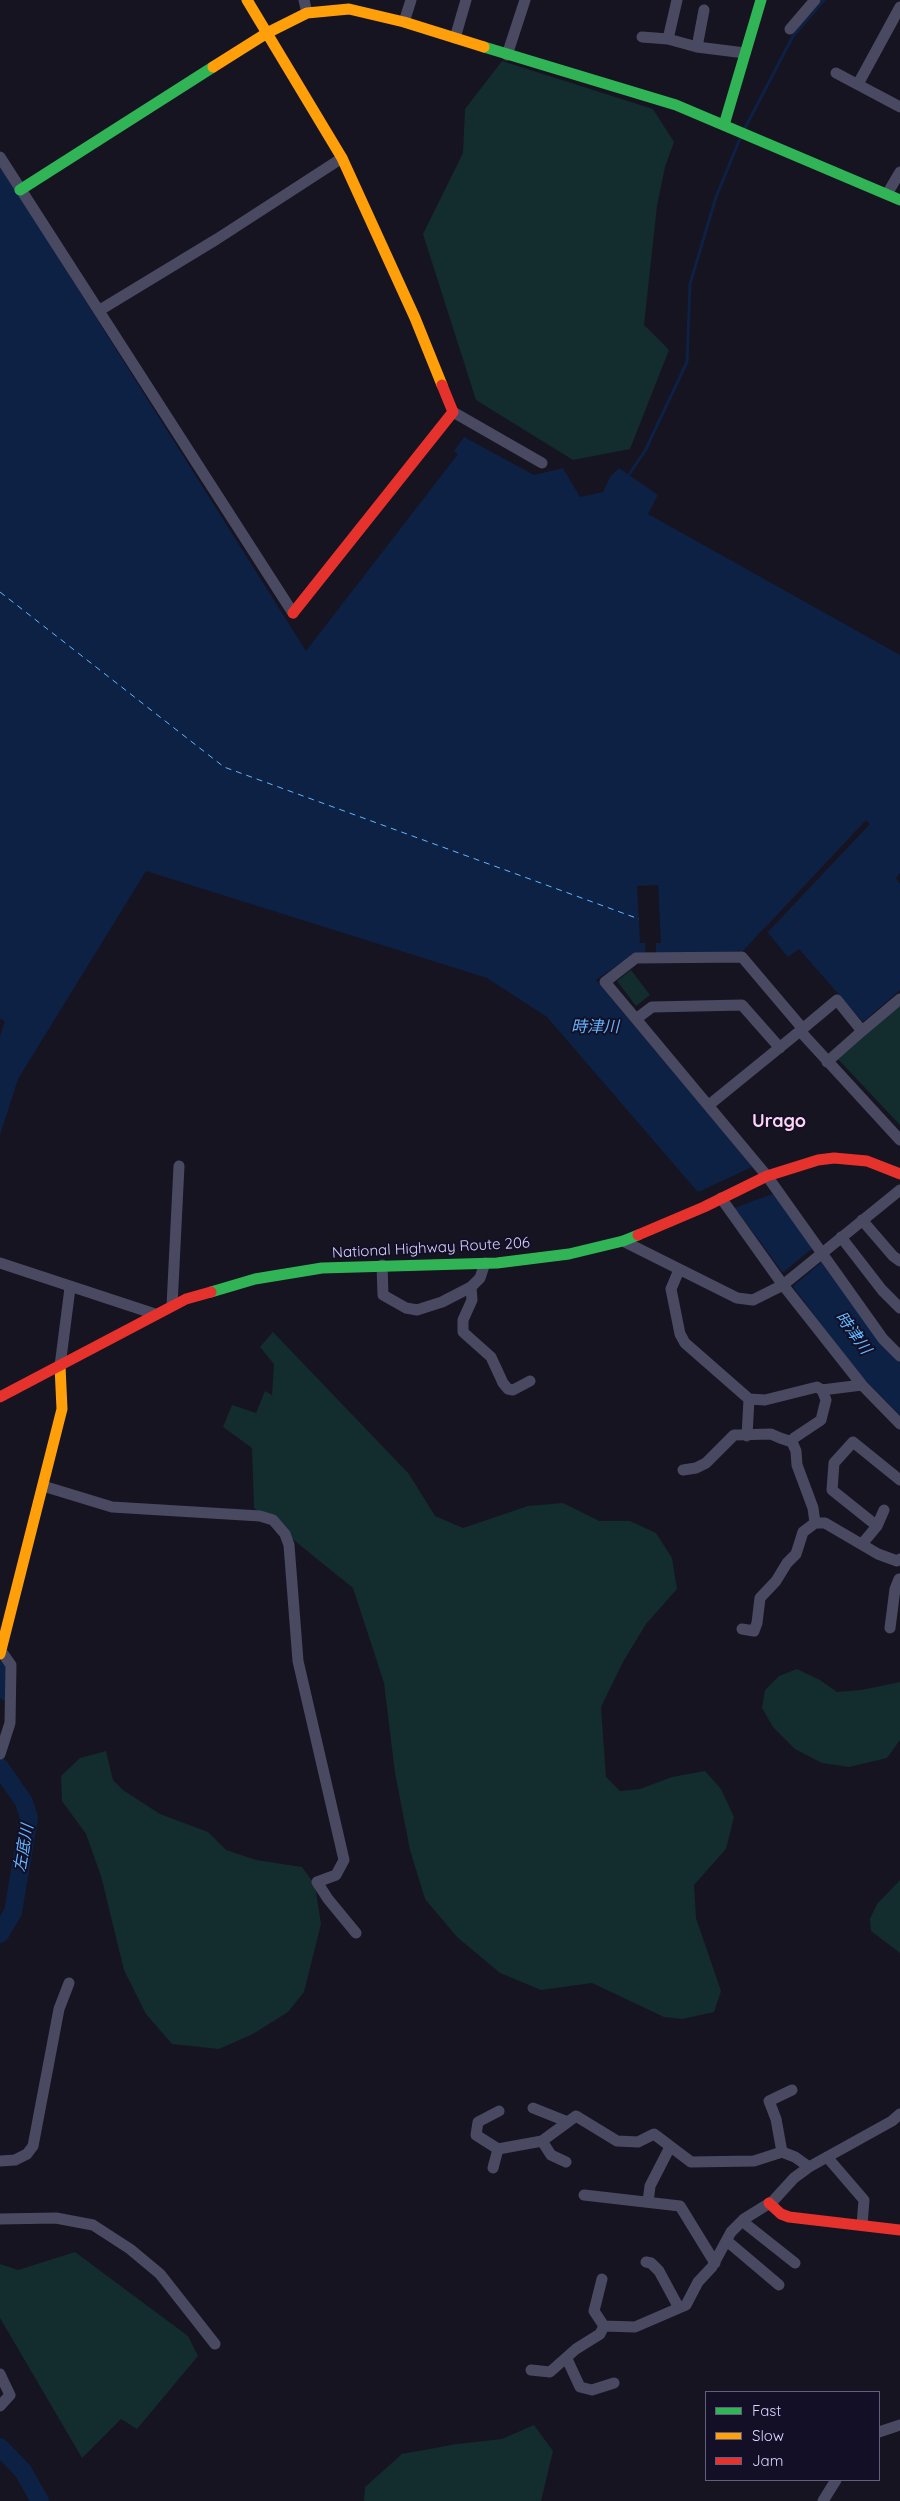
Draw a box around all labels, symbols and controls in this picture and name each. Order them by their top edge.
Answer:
water label: 時津川 [571,1017,619,1037]
district label: Urago [752,1111,806,1133]
street label: National Highway Route 206 [332,1234,530,1262]
water label: 時津川 [831,1308,875,1358]
water label: 左底川 [10,1823,38,1873]
legend [705,2391,880,2481]
text: Fast [752,2401,781,2420]
text: Slow [752,2426,784,2445]
text: Jam [752,2451,783,2470]

